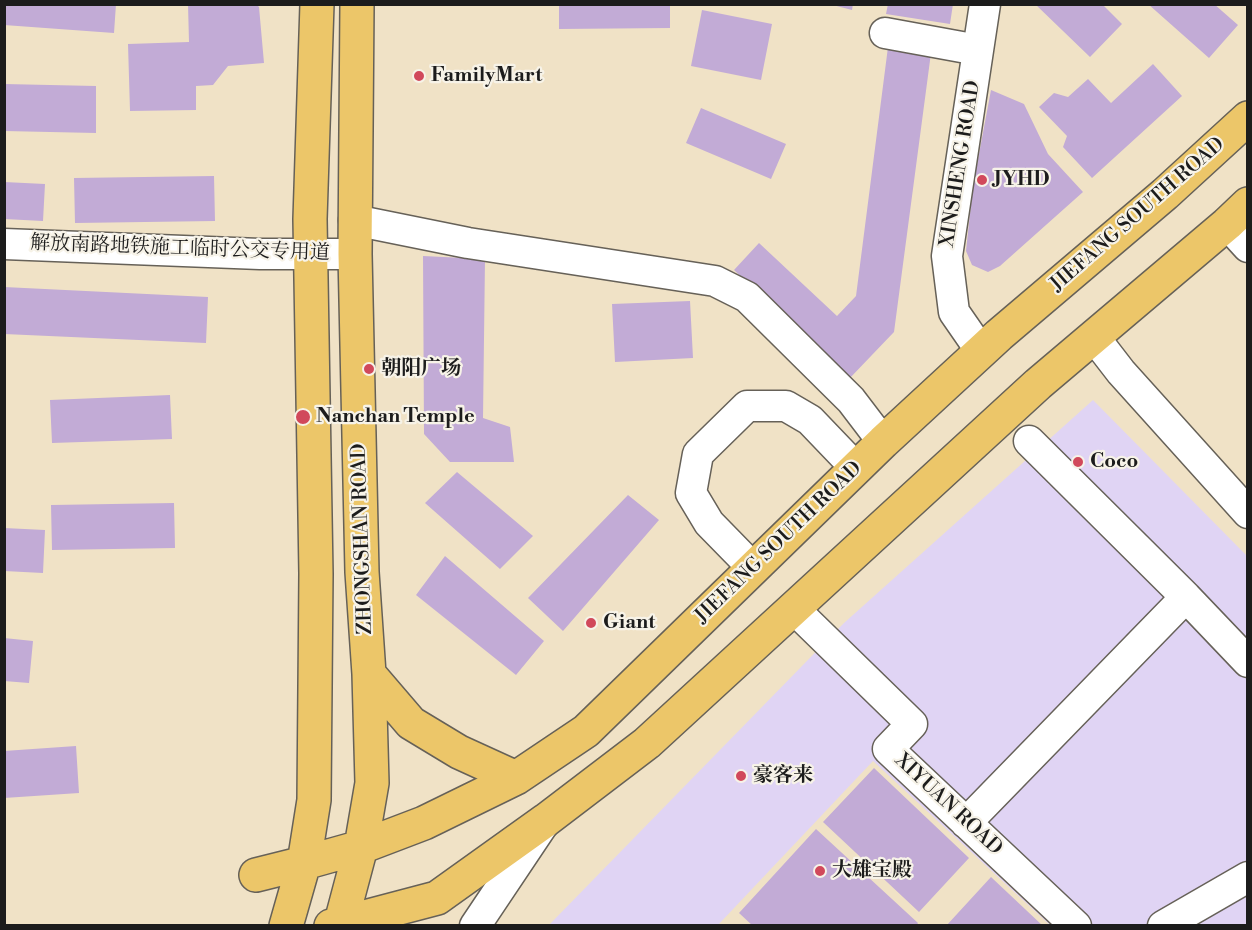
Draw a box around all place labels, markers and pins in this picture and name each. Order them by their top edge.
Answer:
place label: FamilyMart [431,64,542,88]
marker: FamilyMart [412,69,426,83]
place label: JYHD [994,168,1050,192]
marker: JYHD [975,173,989,187]
place label: 朝阳广场 [381,357,461,381]
marker: 朝阳广场 [362,362,376,376]
place label: Nanchan Temple [316,405,475,429]
marker: Nanchan Temple [294,408,312,426]
place label: Coco [1090,450,1138,474]
marker: Coco [1071,455,1085,469]
place label: Giant [603,611,655,635]
marker: Giant [584,616,598,630]
place label: 豪客来 [753,764,813,788]
marker: 豪客来 [734,769,748,783]
place label: 大雄宝殿 [832,859,912,883]
marker: 大雄宝殿 [813,864,827,878]

